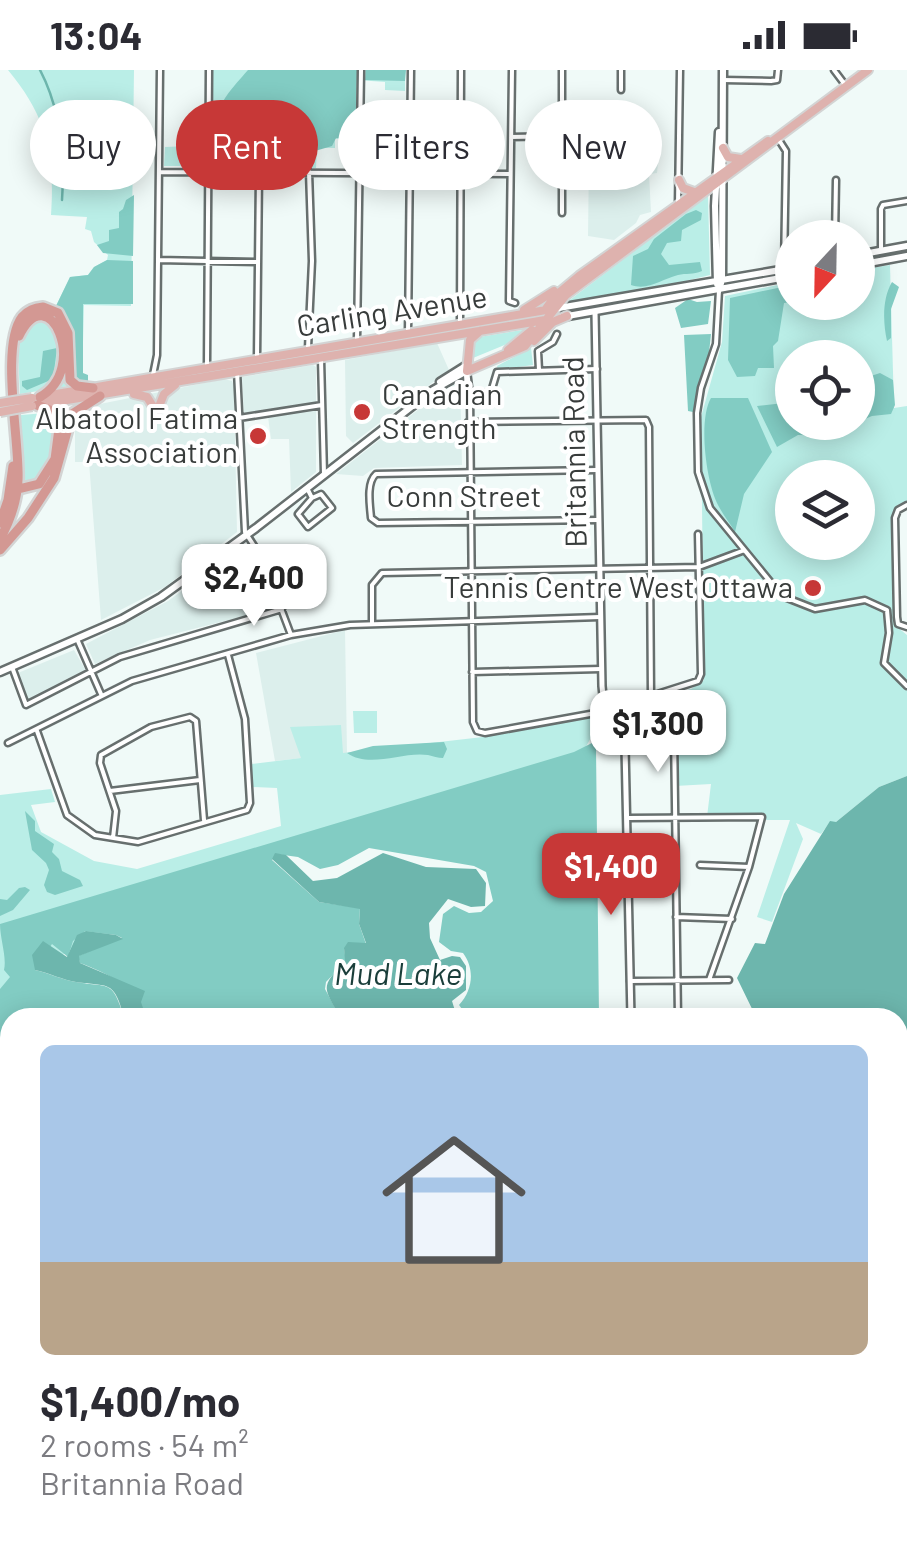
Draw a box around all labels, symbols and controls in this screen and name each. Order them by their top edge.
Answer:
text: 13:04 [50,12,142,58]
chip: Buy [30,100,156,190]
chip: Rent [176,100,318,190]
chip: Filters [338,100,505,190]
chip: New [525,100,662,190]
north arrow [775,220,875,320]
map controls [775,220,875,560]
street label: Carling Avenue [294,277,490,343]
button: locate [775,340,875,440]
street label: Britannia Road [553,356,593,548]
place label: Canadian Strength [382,375,502,445]
place label: Albatool Fatima Association [35,399,238,469]
marker: Canadian Strength [351,401,373,423]
marker: Albatool Fatima Association [247,425,269,447]
button: layers [775,460,875,560]
street label: Conn Street [387,477,541,513]
pin: $2,400 [173,544,335,629]
text: $2,400 [204,557,304,595]
place label: Tennis Centre West Ottawa [443,568,793,604]
marker: Tennis Centre West Ottawa [802,577,824,599]
pin: $1,300 [577,690,739,775]
text: $1,300 [612,703,704,741]
pin: $1,400 [530,833,692,918]
text: $1,400 [564,846,658,884]
water label: Mud Lake [334,953,462,991]
icon: home [364,1110,544,1290]
text: $1,400/mo [40,1375,240,1425]
text: 2 rooms · 54 m² [40,1425,249,1463]
text: Britannia Road [40,1463,244,1501]

